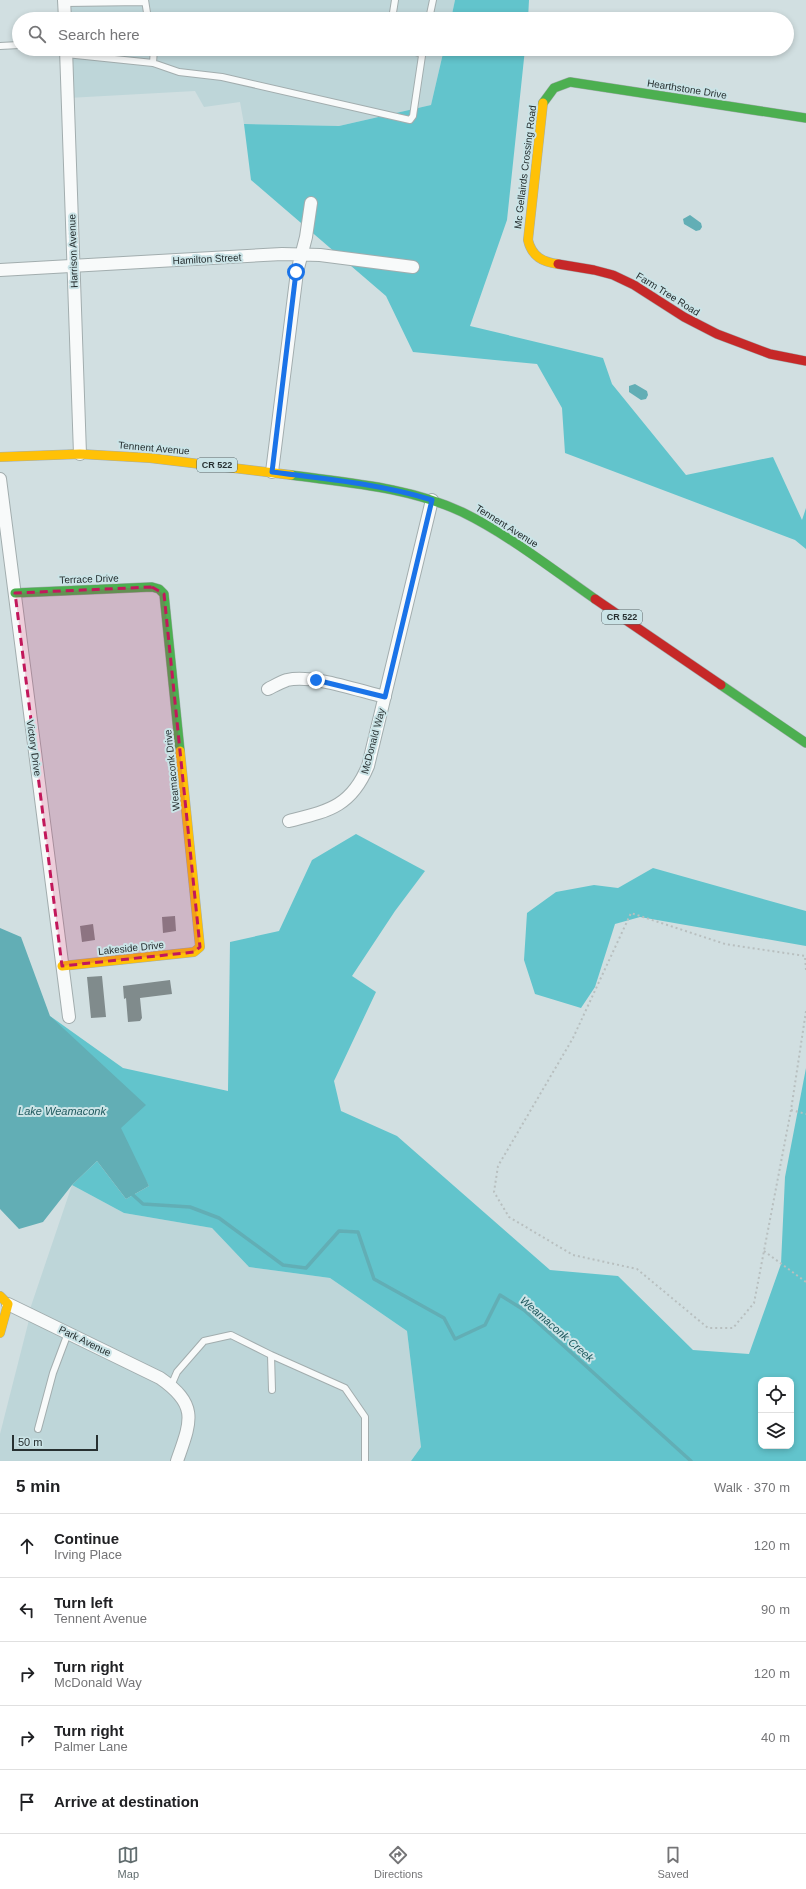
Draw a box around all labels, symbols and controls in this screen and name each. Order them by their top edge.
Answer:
search box [12,12,794,56]
icon: search [26,23,48,45]
text: Search here [58,26,140,43]
street label: Hearthstone Drive [646,77,728,101]
street label: Mc Gellairds Crossing Road [512,105,538,229]
street label: Harrison Avenue [66,214,80,288]
street label: Hamilton Street [172,252,242,266]
route start [287,263,305,281]
street label: Farm Tree Road [634,270,702,318]
street label: Tennent Avenue [118,439,191,457]
road number: CR 522 [197,458,237,472]
street label: Tennent Avenue [474,502,541,550]
street label: Terrace Drive [59,572,119,586]
road number: CR 522 [602,610,642,624]
route end [307,671,325,689]
street label: McDonald Way [359,707,387,775]
street label: Victory Drive [25,719,43,777]
street label: Weamaconk Drive [162,728,182,811]
street label: Lakeside Drive [98,939,165,957]
water label: Lake Weamaconk [18,1105,106,1117]
water label: Weamaconk Creek [518,1294,597,1364]
street label: Park Avenue [57,1324,113,1359]
map controls [758,1377,794,1449]
button: locate [758,1377,794,1413]
button: layers [758,1413,794,1449]
scale bar [12,1433,98,1452]
text: 50 m [18,1436,42,1448]
text: 5 min [16,1477,60,1496]
text: Walk · 370 m [714,1480,790,1495]
text: Continue [54,1530,119,1547]
icon: ahead [16,1535,38,1557]
text: 120 m [754,1538,790,1553]
text: Irving Place [54,1547,122,1562]
text: Turn left [54,1594,113,1611]
icon: left [16,1599,38,1621]
text: 90 m [761,1602,790,1617]
text: Tennent Avenue [54,1611,147,1626]
text: Turn right [54,1658,124,1675]
icon: right [16,1663,38,1685]
text: 120 m [754,1666,790,1681]
text: McDonald Way [54,1675,142,1690]
text: Turn right [54,1722,124,1739]
icon: right [16,1727,38,1749]
text: 40 m [761,1730,790,1745]
text: Palmer Lane [54,1739,128,1754]
icon: arrive [16,1791,38,1813]
text: Arrive at destination [54,1793,199,1810]
tab: Map [117,1844,139,1880]
tab: Directions [374,1844,423,1880]
tab: Saved [657,1844,689,1880]

